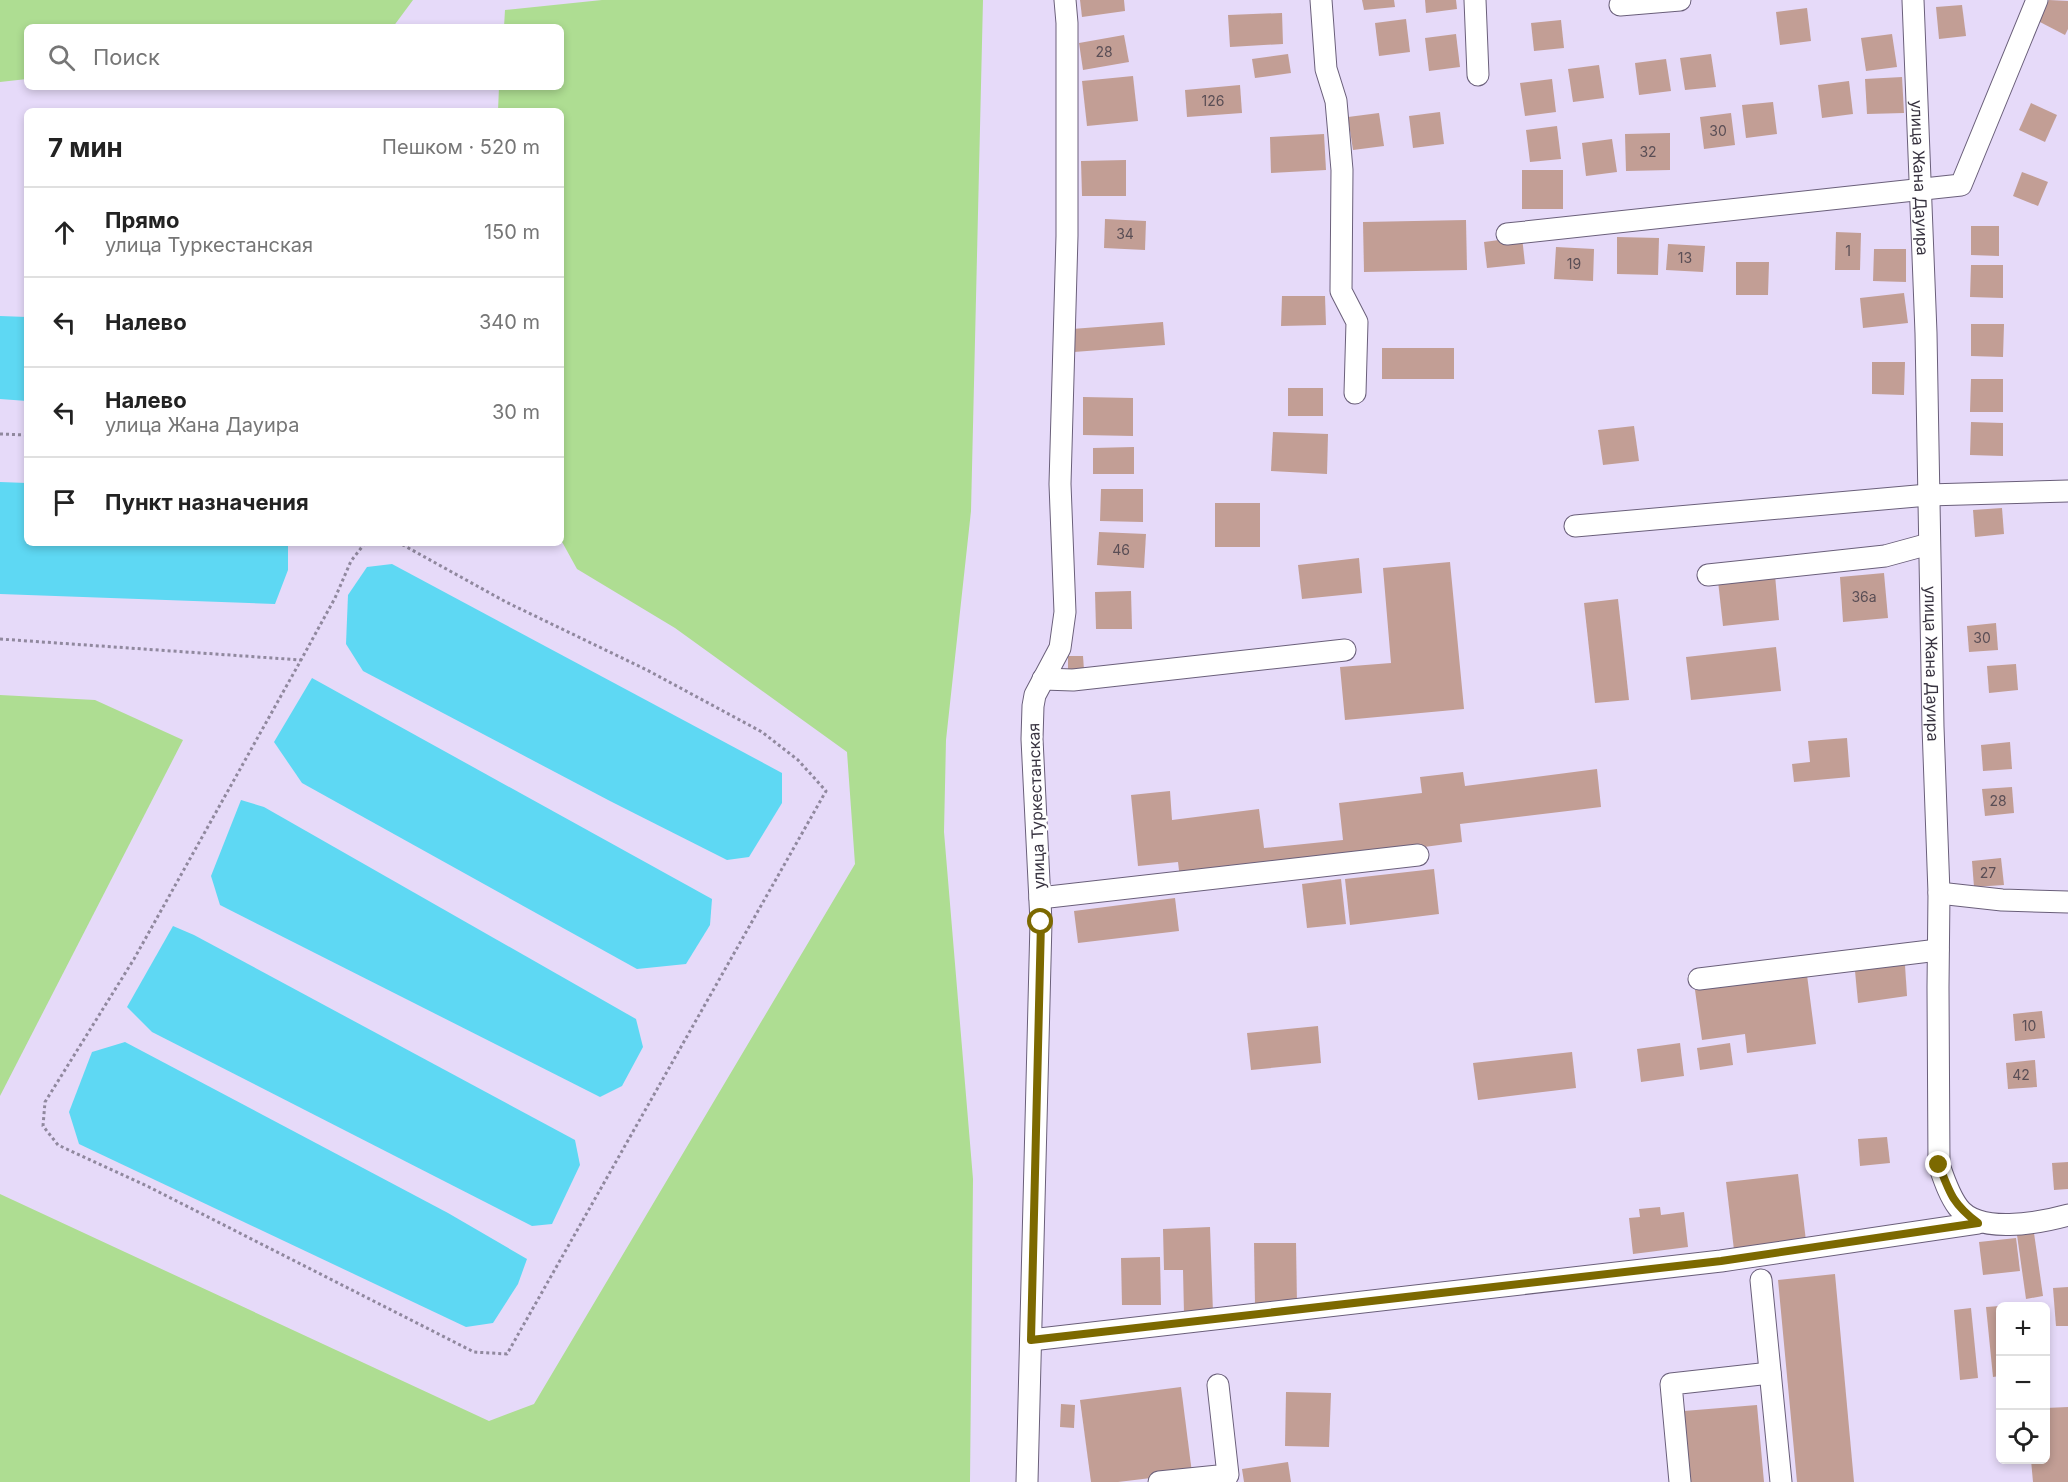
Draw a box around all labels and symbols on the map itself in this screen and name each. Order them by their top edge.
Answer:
house number: 28 [1095,43,1113,60]
house number: 126 [1202,92,1224,109]
street label: улица Жана Дауира [1907,100,1933,256]
house number: 30 [1709,122,1727,139]
house number: 32 [1639,143,1657,160]
house number: 34 [1116,225,1134,242]
house number: 1 [1845,242,1851,259]
house number: 13 [1678,249,1692,266]
house number: 19 [1567,255,1581,272]
house number: 46 [1112,541,1130,558]
street label: улица Жана Дауира [1920,586,1944,742]
house number: 36а [1851,588,1877,605]
house number: 30 [1973,629,1991,646]
street label: улица Туркестанская [1023,722,1049,890]
house number: 28 [1989,792,2007,809]
house number: 27 [1980,864,1996,881]
route start [1027,908,1053,934]
house number: 10 [2022,1017,2036,1034]
house number: 42 [2012,1066,2030,1083]
route end [1925,1151,1951,1177]

